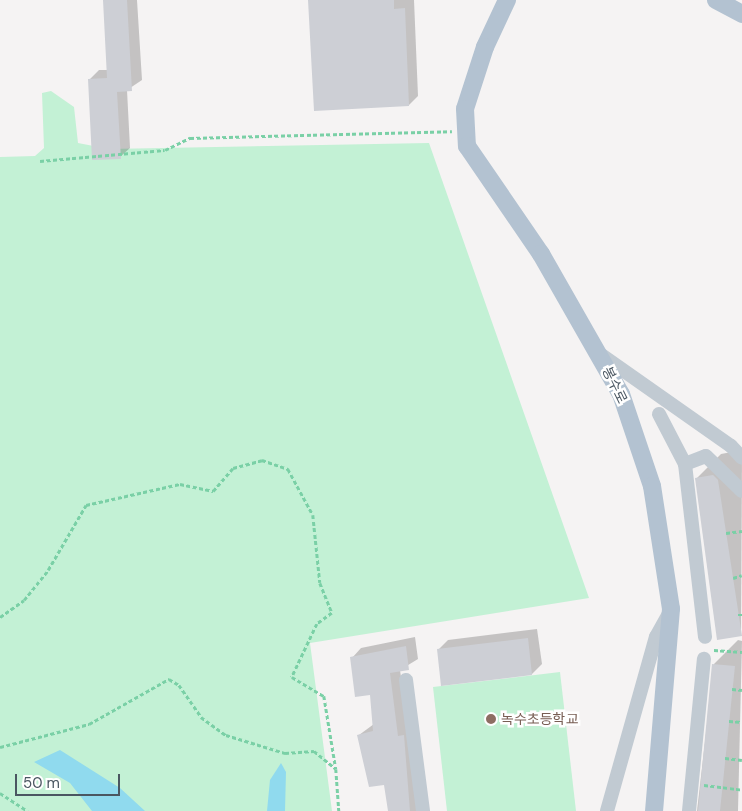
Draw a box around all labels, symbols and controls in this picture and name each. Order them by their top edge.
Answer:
street label: 봉수로 [599,364,631,406]
place label: 녹수초등학교 [501,711,578,727]
marker: 녹수초등학교 [485,713,497,725]
scale bar [18,764,122,796]
text: 50 m [23,773,60,793]

